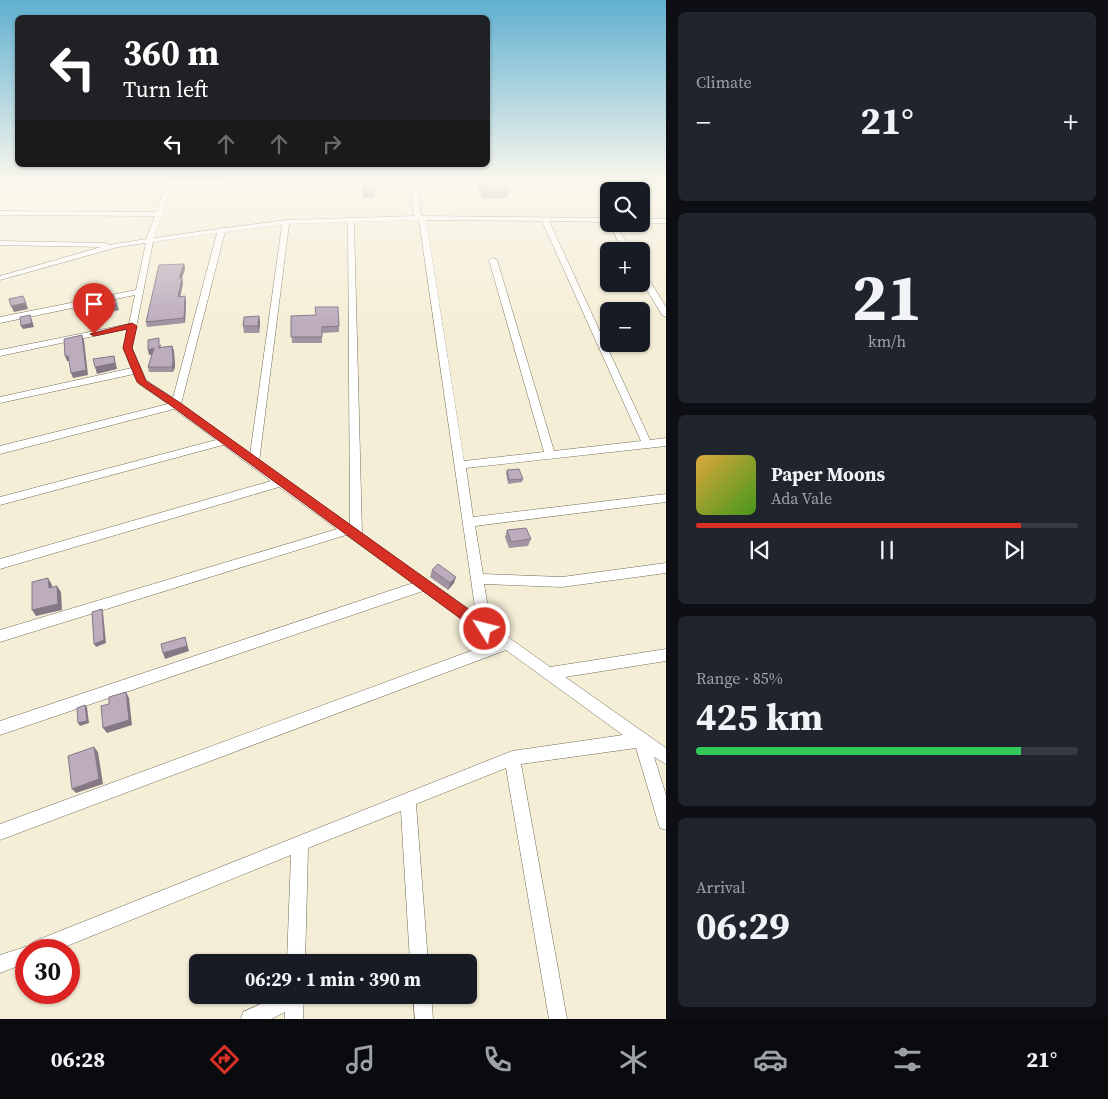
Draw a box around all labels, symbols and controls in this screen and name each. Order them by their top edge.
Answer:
text: 360 m [123,29,219,77]
icon: left [40,35,105,100]
text: Climate [696,71,752,93]
text: Turn left [123,74,208,104]
text: 21° [860,95,914,147]
text: − [696,103,711,141]
text: + [1063,103,1078,141]
icon: left [159,130,187,158]
icon: ahead [212,130,240,158]
icon: ahead [265,130,293,158]
icon: right [318,130,346,158]
map controls [600,182,650,352]
button: search [600,182,650,232]
button: + [600,242,650,292]
text: 21 [852,253,922,342]
pin [73,283,115,334]
icon: arrive [80,290,108,318]
button: − [600,302,650,352]
text: km/h [868,330,906,352]
text: Paper Moons [771,461,885,487]
text: Ada Vale [771,487,832,509]
icon: previous [746,536,774,564]
icon: pause [873,536,901,564]
icon: next [1000,536,1028,564]
position arrow [458,602,510,654]
text: Range · 85% [696,667,783,689]
text: 425 km [696,691,823,743]
text: Arrival [696,876,745,898]
text: 06:29 [696,900,790,952]
speed limit sign: 30 [15,939,80,1004]
text: 06:29 · 1 min · 390 m [245,966,421,992]
icon: directions [207,1042,242,1077]
icon: music [343,1042,378,1077]
icon: phone [480,1042,515,1077]
icon: climate [616,1042,651,1077]
icon: car [753,1042,788,1077]
icon: filters [890,1042,925,1077]
text: 06:28 [51,1044,105,1074]
text: 21° [1026,1044,1057,1074]

